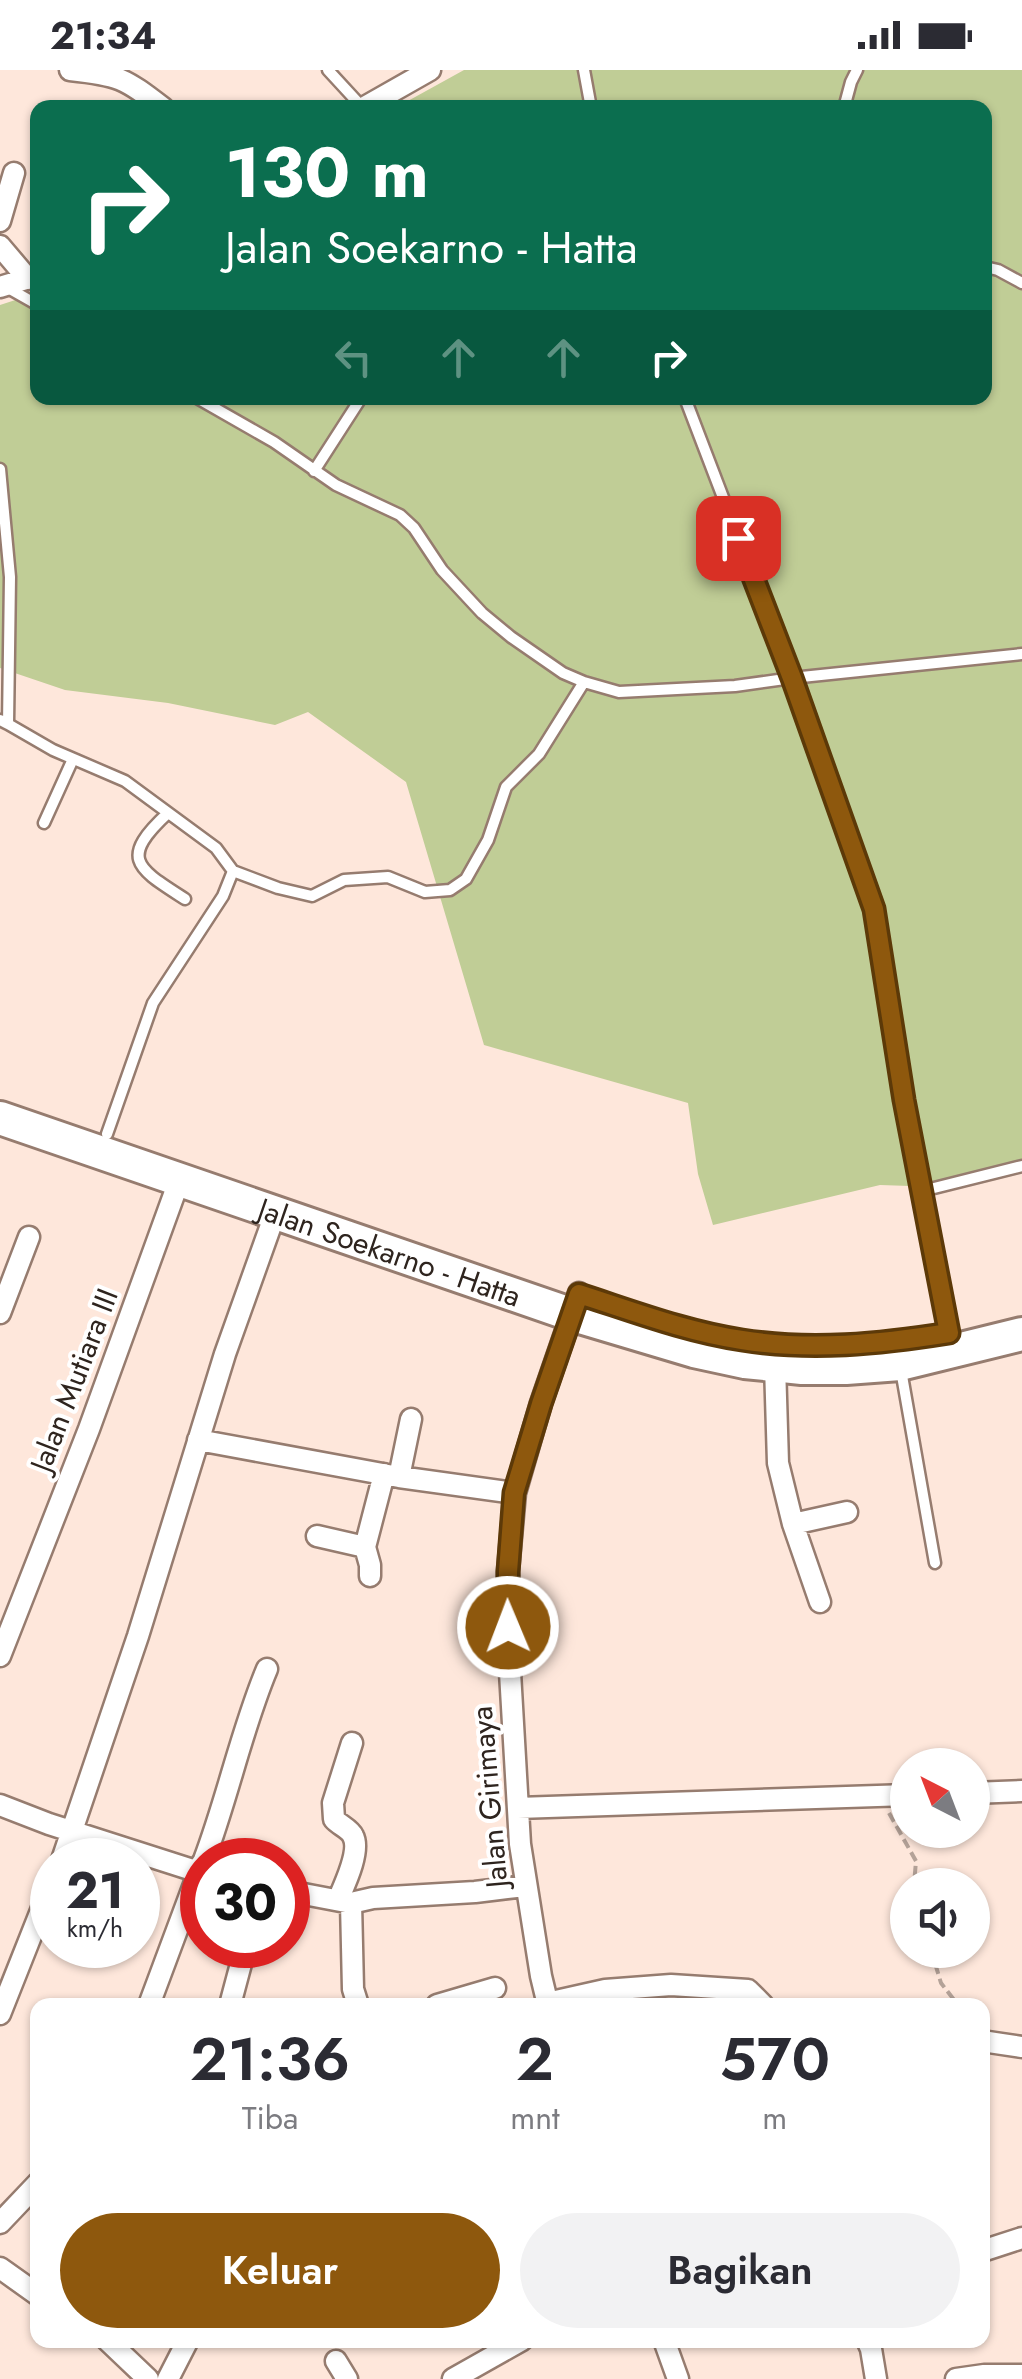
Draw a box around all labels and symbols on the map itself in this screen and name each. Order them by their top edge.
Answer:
pin [696,496,781,581]
street label: Jalan Soekarno - Hatta [249,1186,527,1317]
street label: Jalan Mutiara III [18,1282,129,1482]
position arrow [456,1575,560,1679]
street label: Jalan Girimaya [460,1704,519,1894]
north arrow [890,1748,990,1848]
speed limit sign: 30 [180,1838,310,1968]

